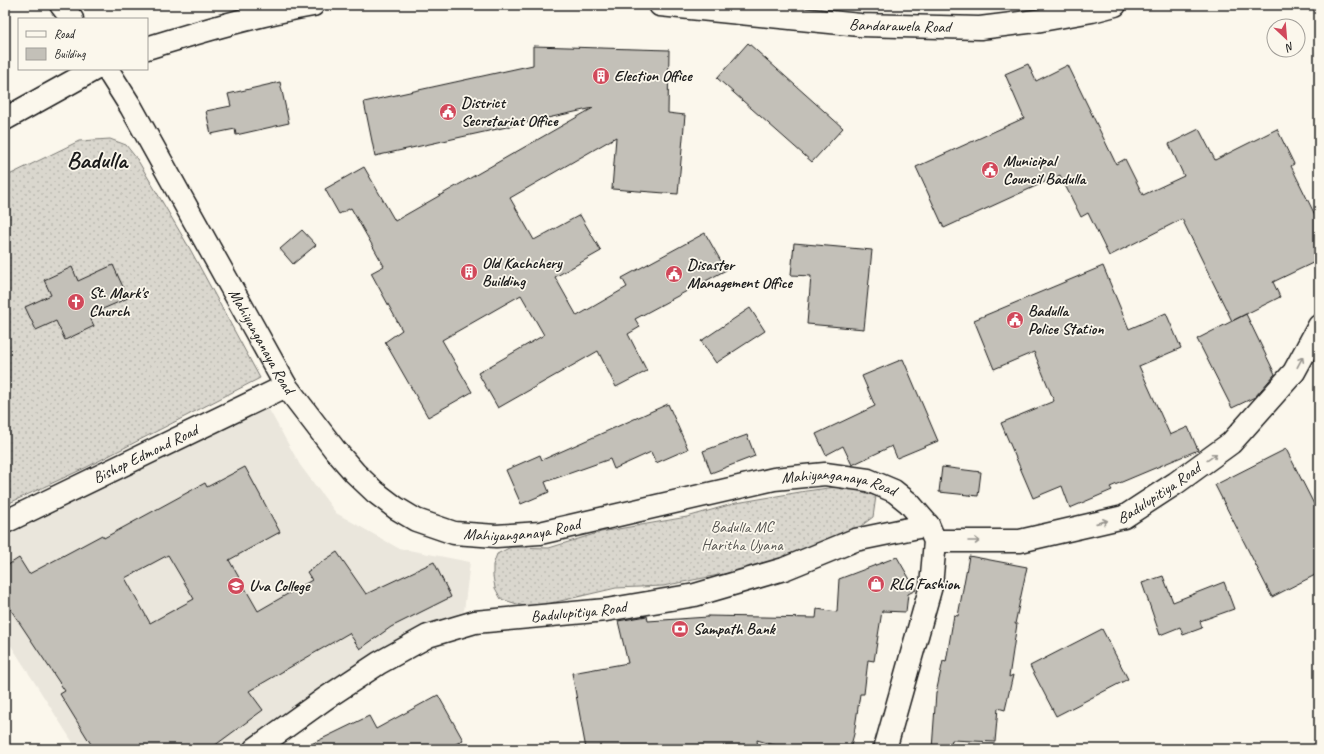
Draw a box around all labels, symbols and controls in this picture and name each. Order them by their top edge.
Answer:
street label: Bandarawela Road [848,14,954,37]
legend [18,18,148,70]
north arrow [1266,18,1306,58]
text: Road [54,26,76,42]
text: N [1282,39,1297,56]
text: Building [54,46,86,62]
building icon: Election Office [591,66,611,86]
place label: Election Office [614,66,693,86]
place label: District Secretariat Office [461,93,559,131]
public building icon: District Secretariat Office [438,102,458,122]
district label: Badulla [67,145,129,175]
place label: Municipal Council Badulla [1003,151,1087,189]
public building icon: Municipal Council Badulla [980,160,1000,180]
place label: Old Kachchery Building [482,253,563,291]
place label: Disaster Management Office [687,255,793,293]
building icon: Old Kachchery Building [459,262,479,282]
public building icon: Disaster Management Office [664,264,684,284]
place label: St. Mark's Church [89,283,149,321]
street label: Mahiyanganaya Road [224,285,300,400]
church icon: St. Mark's Church [66,292,86,312]
place label: Badulla Police Station [1028,301,1104,339]
public building icon: Badulla Police Station [1005,310,1025,330]
one-way arrow [1296,356,1304,368]
street label: Bishop Edmond Road [90,419,204,488]
one-way arrow [1207,453,1218,461]
street label: Badulupitiya Road [1116,457,1207,528]
street label: Mahiyanganaya Road [780,464,902,502]
street label: Mahiyanganaya Road [463,513,585,546]
park label: Badulla MC Haritha Uyana [701,517,784,555]
one-way arrow [1095,518,1108,526]
one-way arrow [967,537,980,545]
shop icon: RLG Fashion [866,574,886,594]
place label: RLG Fashion [889,574,961,594]
school or university icon: Uva College [226,576,246,596]
place label: Uva College [249,576,311,596]
street label: Badulupitiya Road [530,596,631,627]
bank icon: Sampath Bank [670,619,690,639]
place label: Sampath Bank [693,619,777,639]

